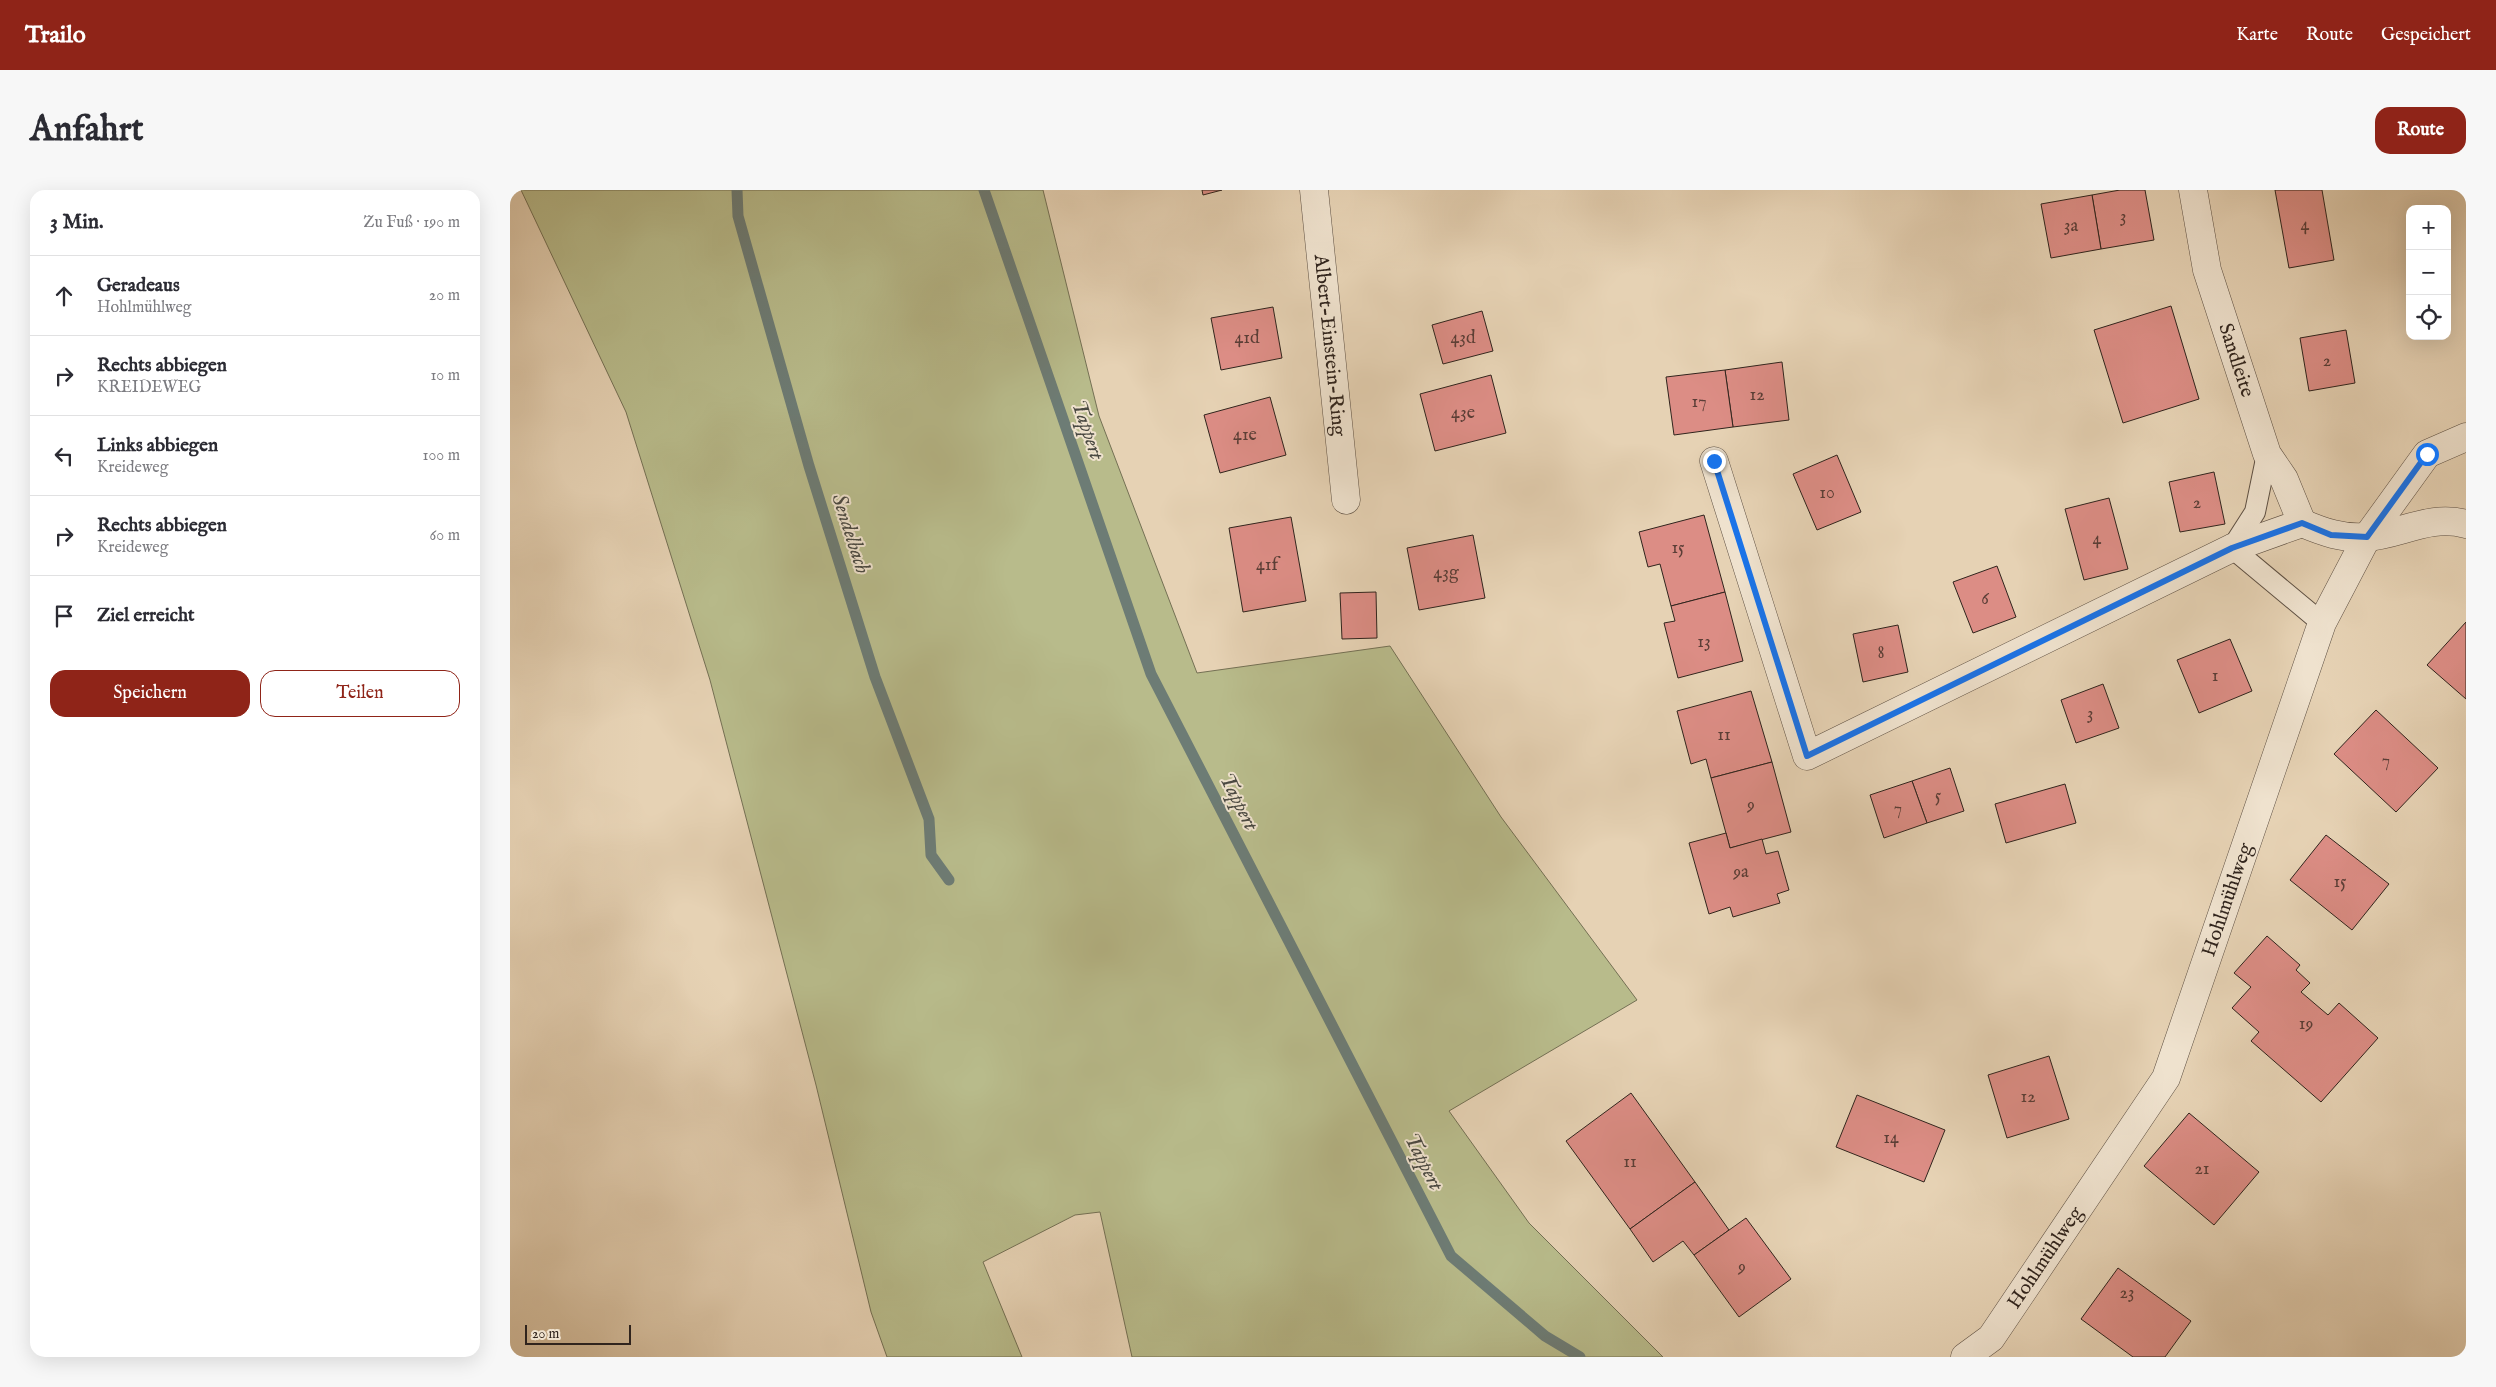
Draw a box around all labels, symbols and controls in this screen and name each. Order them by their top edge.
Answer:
text: Trailo [25,20,86,51]
text: Karte [2236,24,2278,47]
text: Route [2306,24,2353,47]
text: Gespeichert [2381,24,2471,47]
button: Route [2375,107,2466,154]
text: Anfahrt [30,108,144,153]
map controls [2406,205,2451,340]
button: + [2406,205,2451,250]
house number: 3 [2120,206,2126,229]
text: 3 Min. [50,209,103,236]
text: Zu Fuß · 190 m [363,213,460,233]
house number: 4 [2301,214,2310,237]
house number: 3a [2064,215,2078,238]
button: − [2406,250,2451,295]
street label: Albert-Einstein-Ring [1308,252,1352,438]
text: Geradeaus [97,274,180,298]
icon: ahead [50,282,78,310]
text: 20 m [429,286,460,306]
button: locate [2406,295,2451,340]
text: Hohlmühlweg [97,298,192,318]
street label: Sandleite [2213,320,2260,400]
house number: 41d [1234,327,1260,350]
house number: 43d [1450,327,1476,350]
house number: 2 [2323,350,2331,373]
text: Rechts abbiegen [97,354,227,378]
icon: right [50,362,78,390]
text: 10 m [430,366,460,386]
text: KREIDEWEG [97,378,201,398]
house number: 12 [1749,384,1765,407]
house number: 17 [1691,391,1707,414]
water label: Tappert [1064,397,1110,465]
house number: 43e [1451,402,1475,425]
house number: 41e [1233,424,1257,447]
text: Links abbiegen [97,434,218,458]
icon: left [50,442,78,470]
route start [2416,443,2439,466]
text: 100 m [423,446,460,466]
route end [1703,450,1726,473]
text: Kreideweg [97,458,168,478]
house number: 10 [1819,482,1835,505]
water label: Sendelbach [824,491,876,577]
house number: 2 [2193,492,2201,515]
text: Rechts abbiegen [97,514,227,538]
icon: right [50,522,78,550]
text: 60 m [430,526,460,546]
house number: 4 [2093,528,2102,551]
house number: 15 [1671,537,1685,560]
text: Kreideweg [97,538,168,558]
house number: 41f [1256,554,1281,577]
house number: 43g [1433,562,1459,585]
house number: 6 [1981,588,1989,611]
icon: arrive [50,602,78,630]
text: Ziel erreicht [97,604,195,628]
house number: 13 [1697,631,1711,654]
house number: 8 [1877,642,1885,665]
house number: 1 [2212,665,2218,688]
button: Speichern [50,670,250,717]
button: Teilen [260,670,460,717]
house number: 3 [2087,703,2093,726]
house number: 11 [1717,724,1731,747]
house number: 7 [2382,750,2390,773]
water label: Tappert [1212,769,1265,837]
house number: 5 [1935,785,1942,808]
house number: 9 [1746,794,1755,817]
house number: 7 [1894,798,1902,821]
street label: Hohlmühlweg [2196,839,2258,960]
house number: 9a [1732,861,1749,884]
house number: 15 [2333,871,2347,894]
house number: 19 [2299,1013,2313,1036]
house number: 12 [2020,1086,2036,1109]
house number: 14 [1883,1127,1899,1150]
water label: Tappert [1397,1129,1450,1197]
house number: 11 [1623,1151,1637,1174]
house number: 21 [2194,1158,2210,1181]
street label: Hohlmühlweg [2002,1201,2089,1314]
house number: 9 [1737,1256,1746,1279]
house number: 23 [2119,1282,2135,1305]
scale bar [525,1322,631,1345]
text: 20 m [532,1325,559,1343]

